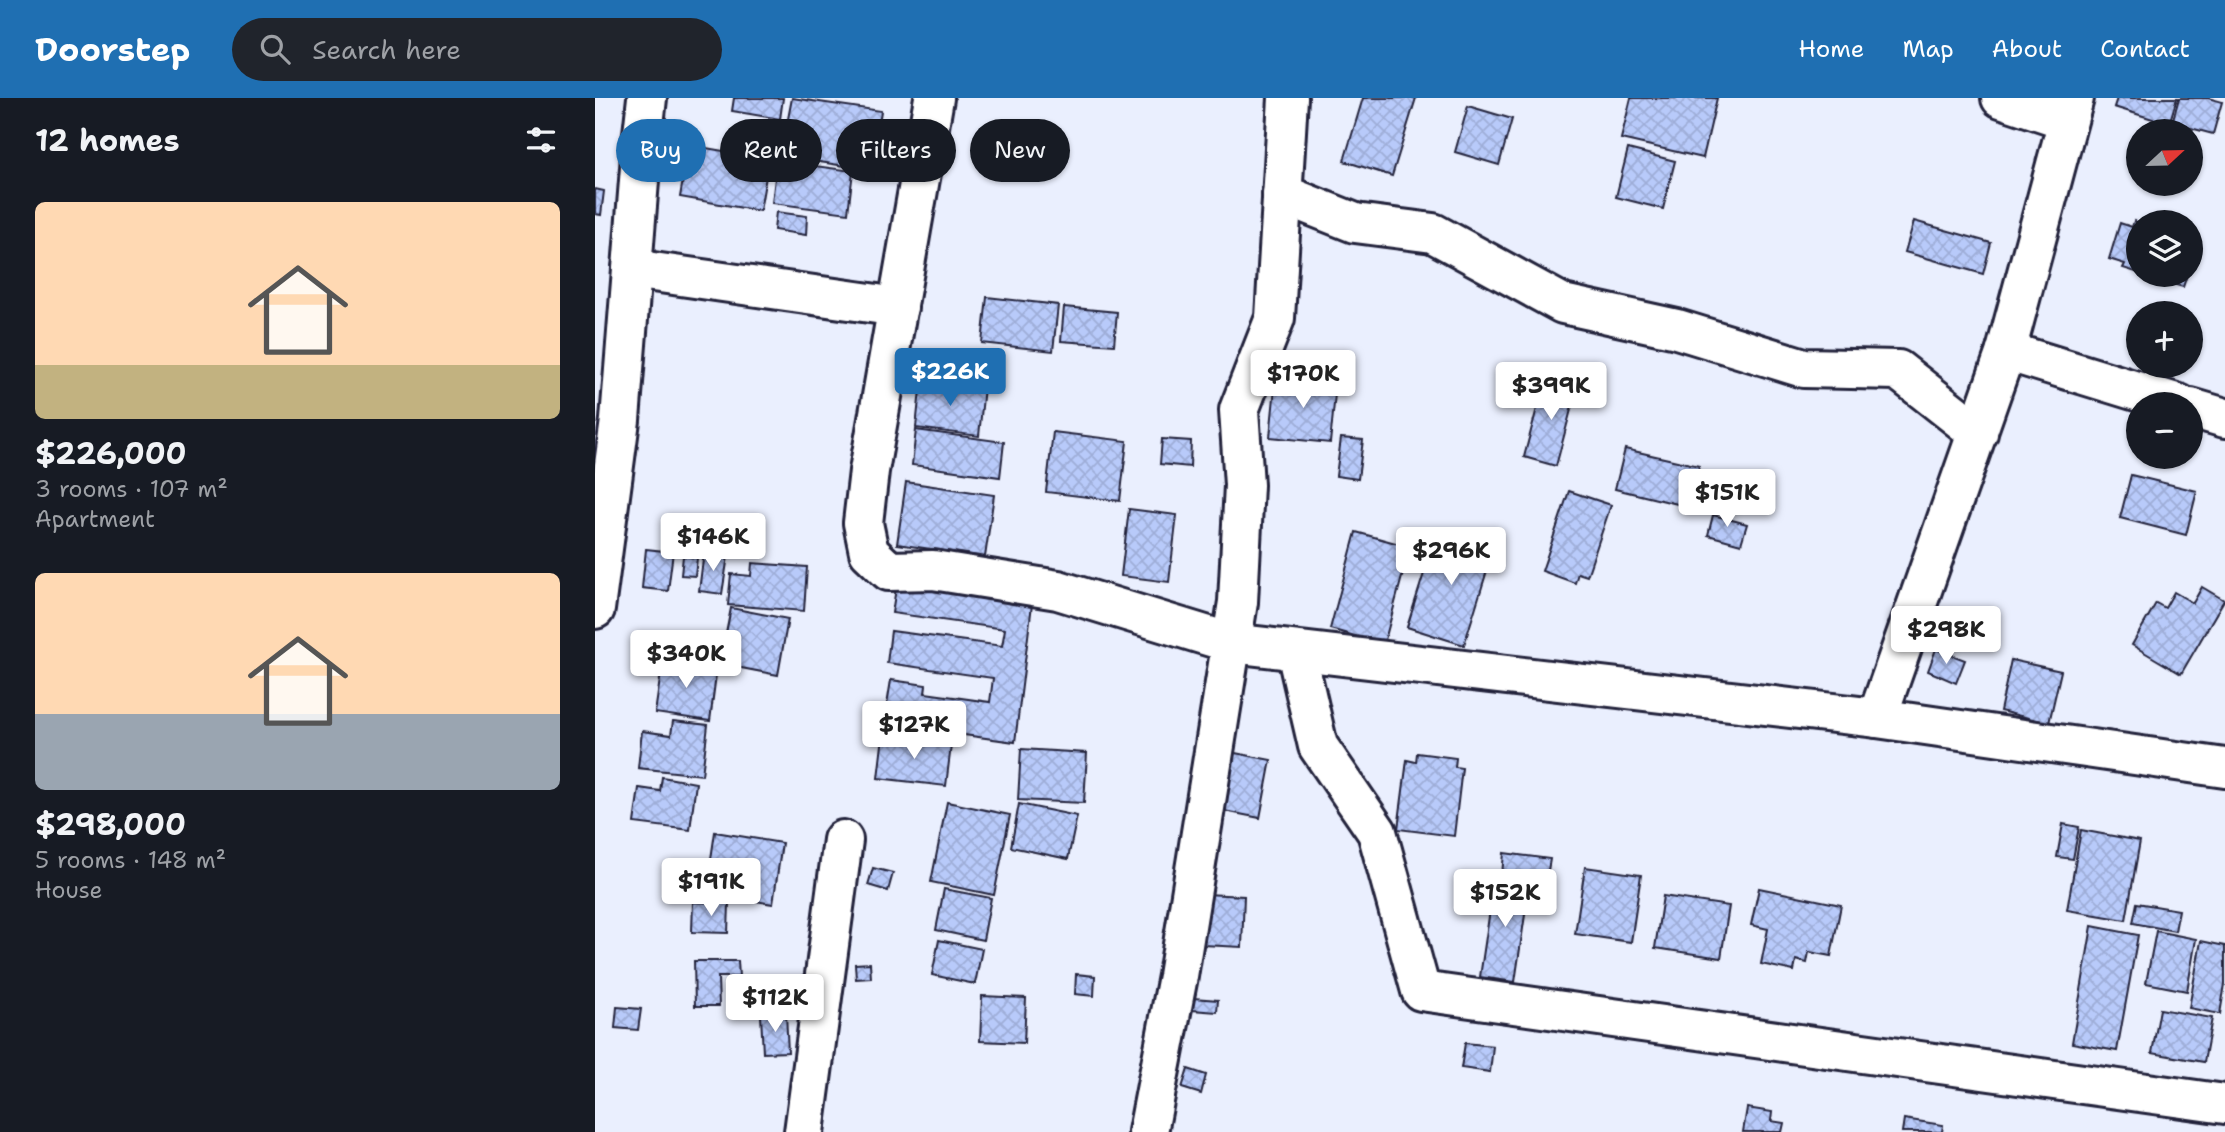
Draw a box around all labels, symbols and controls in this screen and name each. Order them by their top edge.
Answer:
search box [232,18,722,81]
text: Doorstep [35,27,190,72]
icon: search [256,30,294,68]
text: Search here [312,32,461,67]
text: Home [1798,33,1864,65]
text: Map [1902,33,1954,65]
text: About [1992,33,2062,65]
text: Contact [2100,33,2190,65]
chip: Buy [616,119,706,182]
chip: Rent [720,119,822,182]
chip: Filters [836,119,956,182]
chip: New [970,119,1070,182]
north arrow [2126,119,2203,196]
map controls [2126,119,2203,469]
text: 12 homes [35,120,179,161]
icon: filters [522,121,560,159]
button: layers [2126,210,2203,287]
icon: home [235,247,361,373]
button: + [2126,301,2203,378]
pin: $226K [901,348,999,408]
pin: $170K [1254,350,1352,410]
text: $226K [911,356,989,386]
text: $170K [1267,358,1339,388]
pin: $399K [1502,362,1600,422]
text: $399K [1512,370,1590,400]
button: − [2126,392,2203,469]
text: $226,000 [35,433,187,474]
pin: $151K [1678,470,1776,529]
text: 3 rooms · 107 m² [35,474,228,504]
text: $151K [1694,477,1760,507]
text: Apartment [35,504,155,534]
pin: $146K [664,514,762,573]
text: $146K [677,521,749,551]
pin: $296K [1402,528,1500,587]
text: $296K [1412,535,1490,565]
pin: $298K [1897,606,1995,666]
text: $298K [1907,614,1985,644]
icon: home [235,618,361,744]
pin: $340K [637,630,735,690]
text: $340K [646,638,726,668]
pin: $127K [865,702,963,761]
text: $127K [878,709,950,739]
text: $298,000 [35,804,186,845]
text: 5 rooms · 148 m² [35,845,226,875]
pin: $191K [662,858,760,918]
text: $191K [678,866,744,896]
pin: $152K [1456,870,1554,929]
text: House [35,875,103,905]
text: $152K [1470,877,1540,907]
pin: $112K [726,974,824,1034]
text: $112K [742,982,808,1012]

